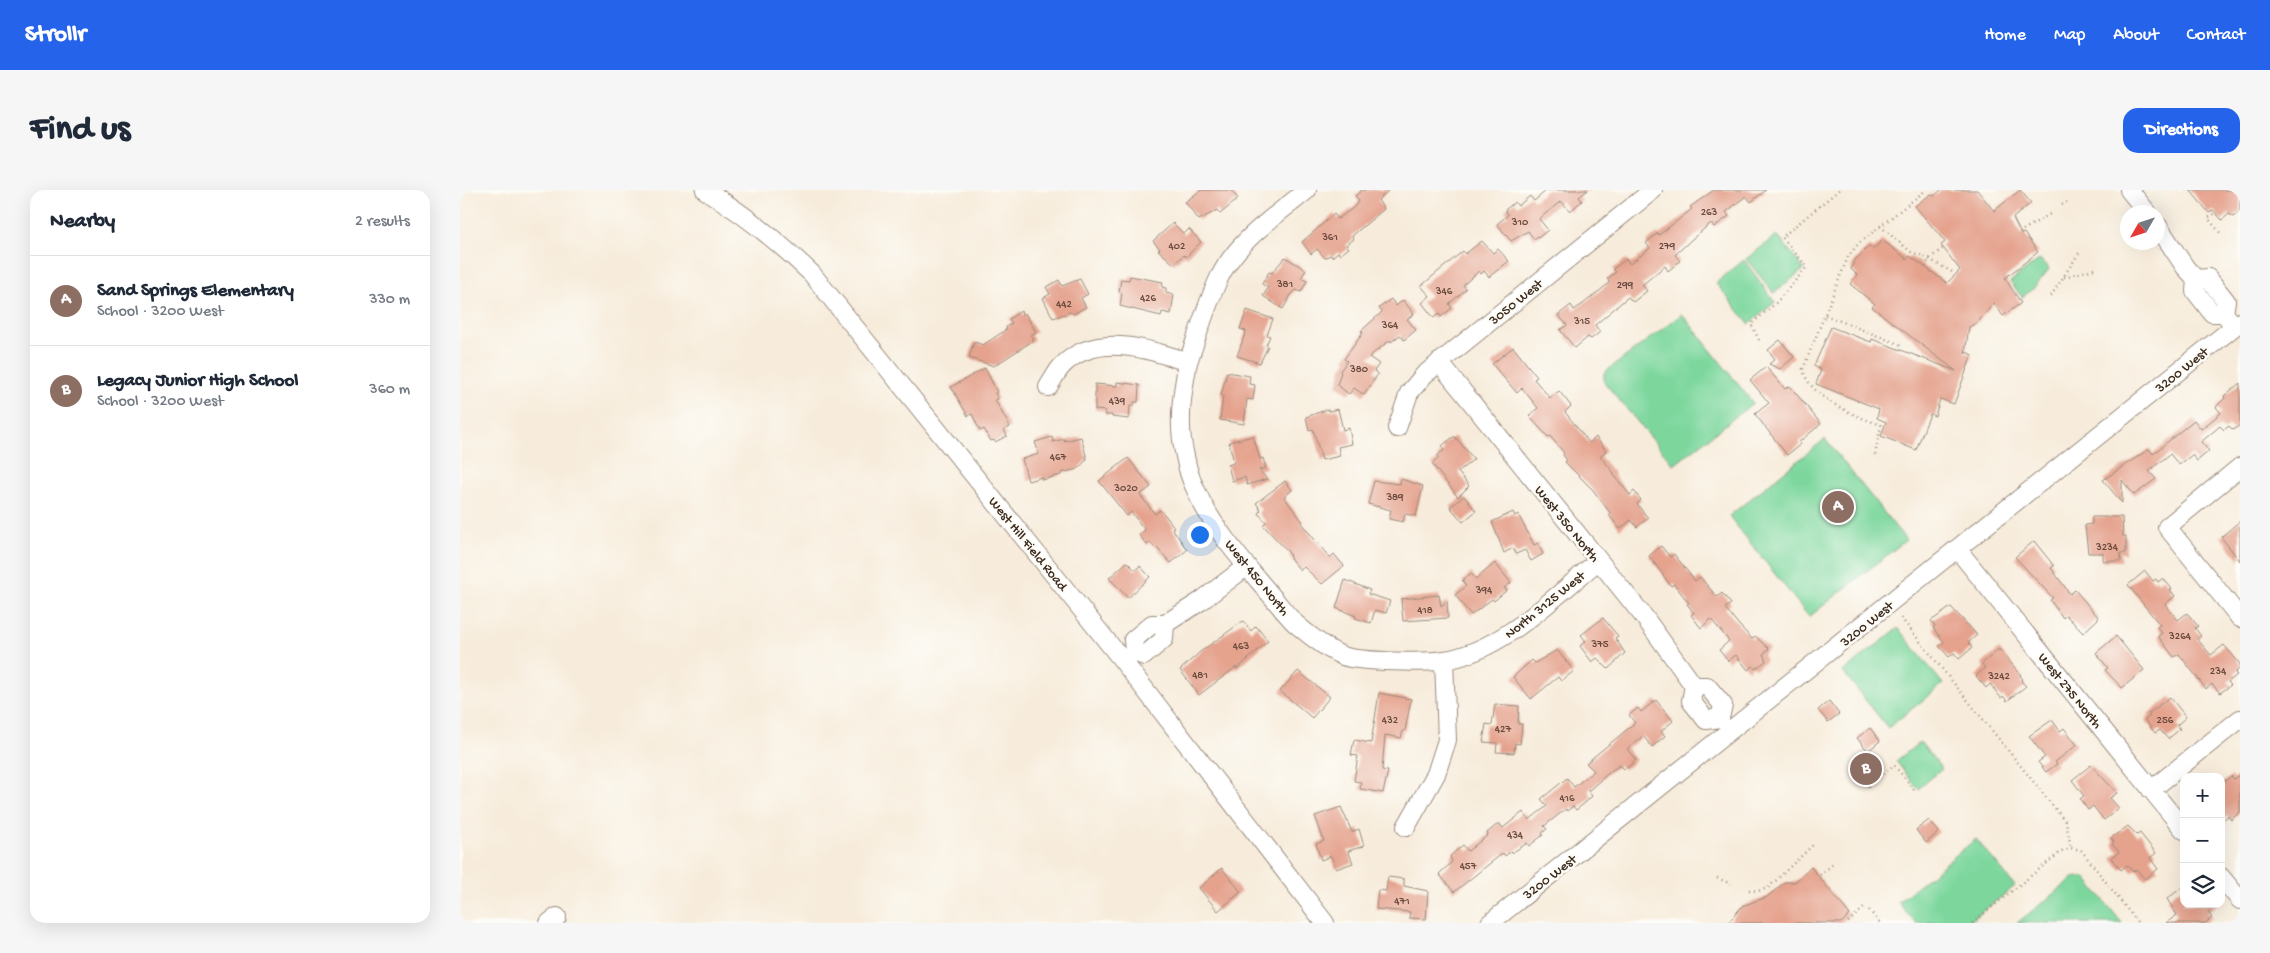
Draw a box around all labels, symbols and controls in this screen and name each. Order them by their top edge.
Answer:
text: Strollr [25,21,86,50]
text: Home [1984,25,2026,46]
text: Map [2054,25,2085,46]
text: About [2113,25,2159,46]
text: Contact [2187,25,2245,46]
button: Directions [2123,108,2240,153]
text: Find us [30,110,130,151]
north arrow [2120,205,2165,250]
house number: 263 [1701,207,1718,219]
text: Nearby [50,210,115,235]
text: 2 results [355,213,410,232]
house number: 310 [1511,217,1528,229]
house number: 361 [1321,232,1338,244]
house number: 402 [1169,241,1186,253]
house number: 279 [1659,241,1676,253]
street label: 3050 West [1486,275,1548,330]
house number: 381 [1276,279,1293,291]
text: Sand Springs Elementary [97,280,294,303]
house number: 299 [1617,280,1634,292]
house number: 346 [1435,286,1453,298]
text: A [61,291,71,310]
text: 330 m [369,291,410,310]
house number: 426 [1140,293,1157,305]
house number: 442 [1056,299,1073,311]
text: School · 3200 West [97,303,224,322]
house number: 315 [1573,316,1590,328]
house number: 364 [1381,320,1399,332]
street label: 3200 West [2152,344,2214,398]
house number: 380 [1349,364,1368,376]
text: Legacy Junior High School [97,370,299,393]
text: B [62,381,70,400]
text: 360 m [369,381,410,400]
text: School · 3200 West [97,393,224,412]
house number: 439 [1109,396,1126,408]
house number: 467 [1050,452,1067,464]
house number: 3020 [1113,483,1138,495]
street label: West 350 North [1530,483,1602,567]
pin: A [1822,488,1854,526]
house number: 389 [1385,492,1404,504]
street label: West Hill Field Road [984,494,1071,597]
your location [1187,522,1213,548]
street label: West 450 North [1220,537,1292,620]
house number: 3234 [2095,542,2119,554]
street label: North 3125 West [1502,568,1590,644]
house number: 394 [1475,585,1493,597]
street label: 3200 West [1837,598,1899,652]
house number: 418 [1417,605,1433,617]
house number: 3264 [2168,631,2192,643]
house number: 375 [1590,639,1609,651]
house number: 463 [1233,641,1250,653]
street label: West 275 North [2033,650,2105,733]
house number: 234 [2210,666,2227,678]
house number: 481 [1192,670,1208,682]
house number: 3242 [1987,671,2010,683]
house number: 432 [1382,715,1399,727]
house number: 256 [2157,715,2174,727]
house number: 427 [1495,724,1511,736]
pin: B [1850,750,1882,788]
map controls [2180,773,2225,908]
button: + [2180,773,2225,818]
house number: 416 [1559,793,1575,805]
button: − [2180,818,2225,863]
house number: 434 [1507,830,1524,842]
street label: 3200 West [1520,851,1582,905]
house number: 457 [1460,861,1477,873]
button: layers [2180,863,2225,908]
house number: 471 [1394,896,1410,908]

